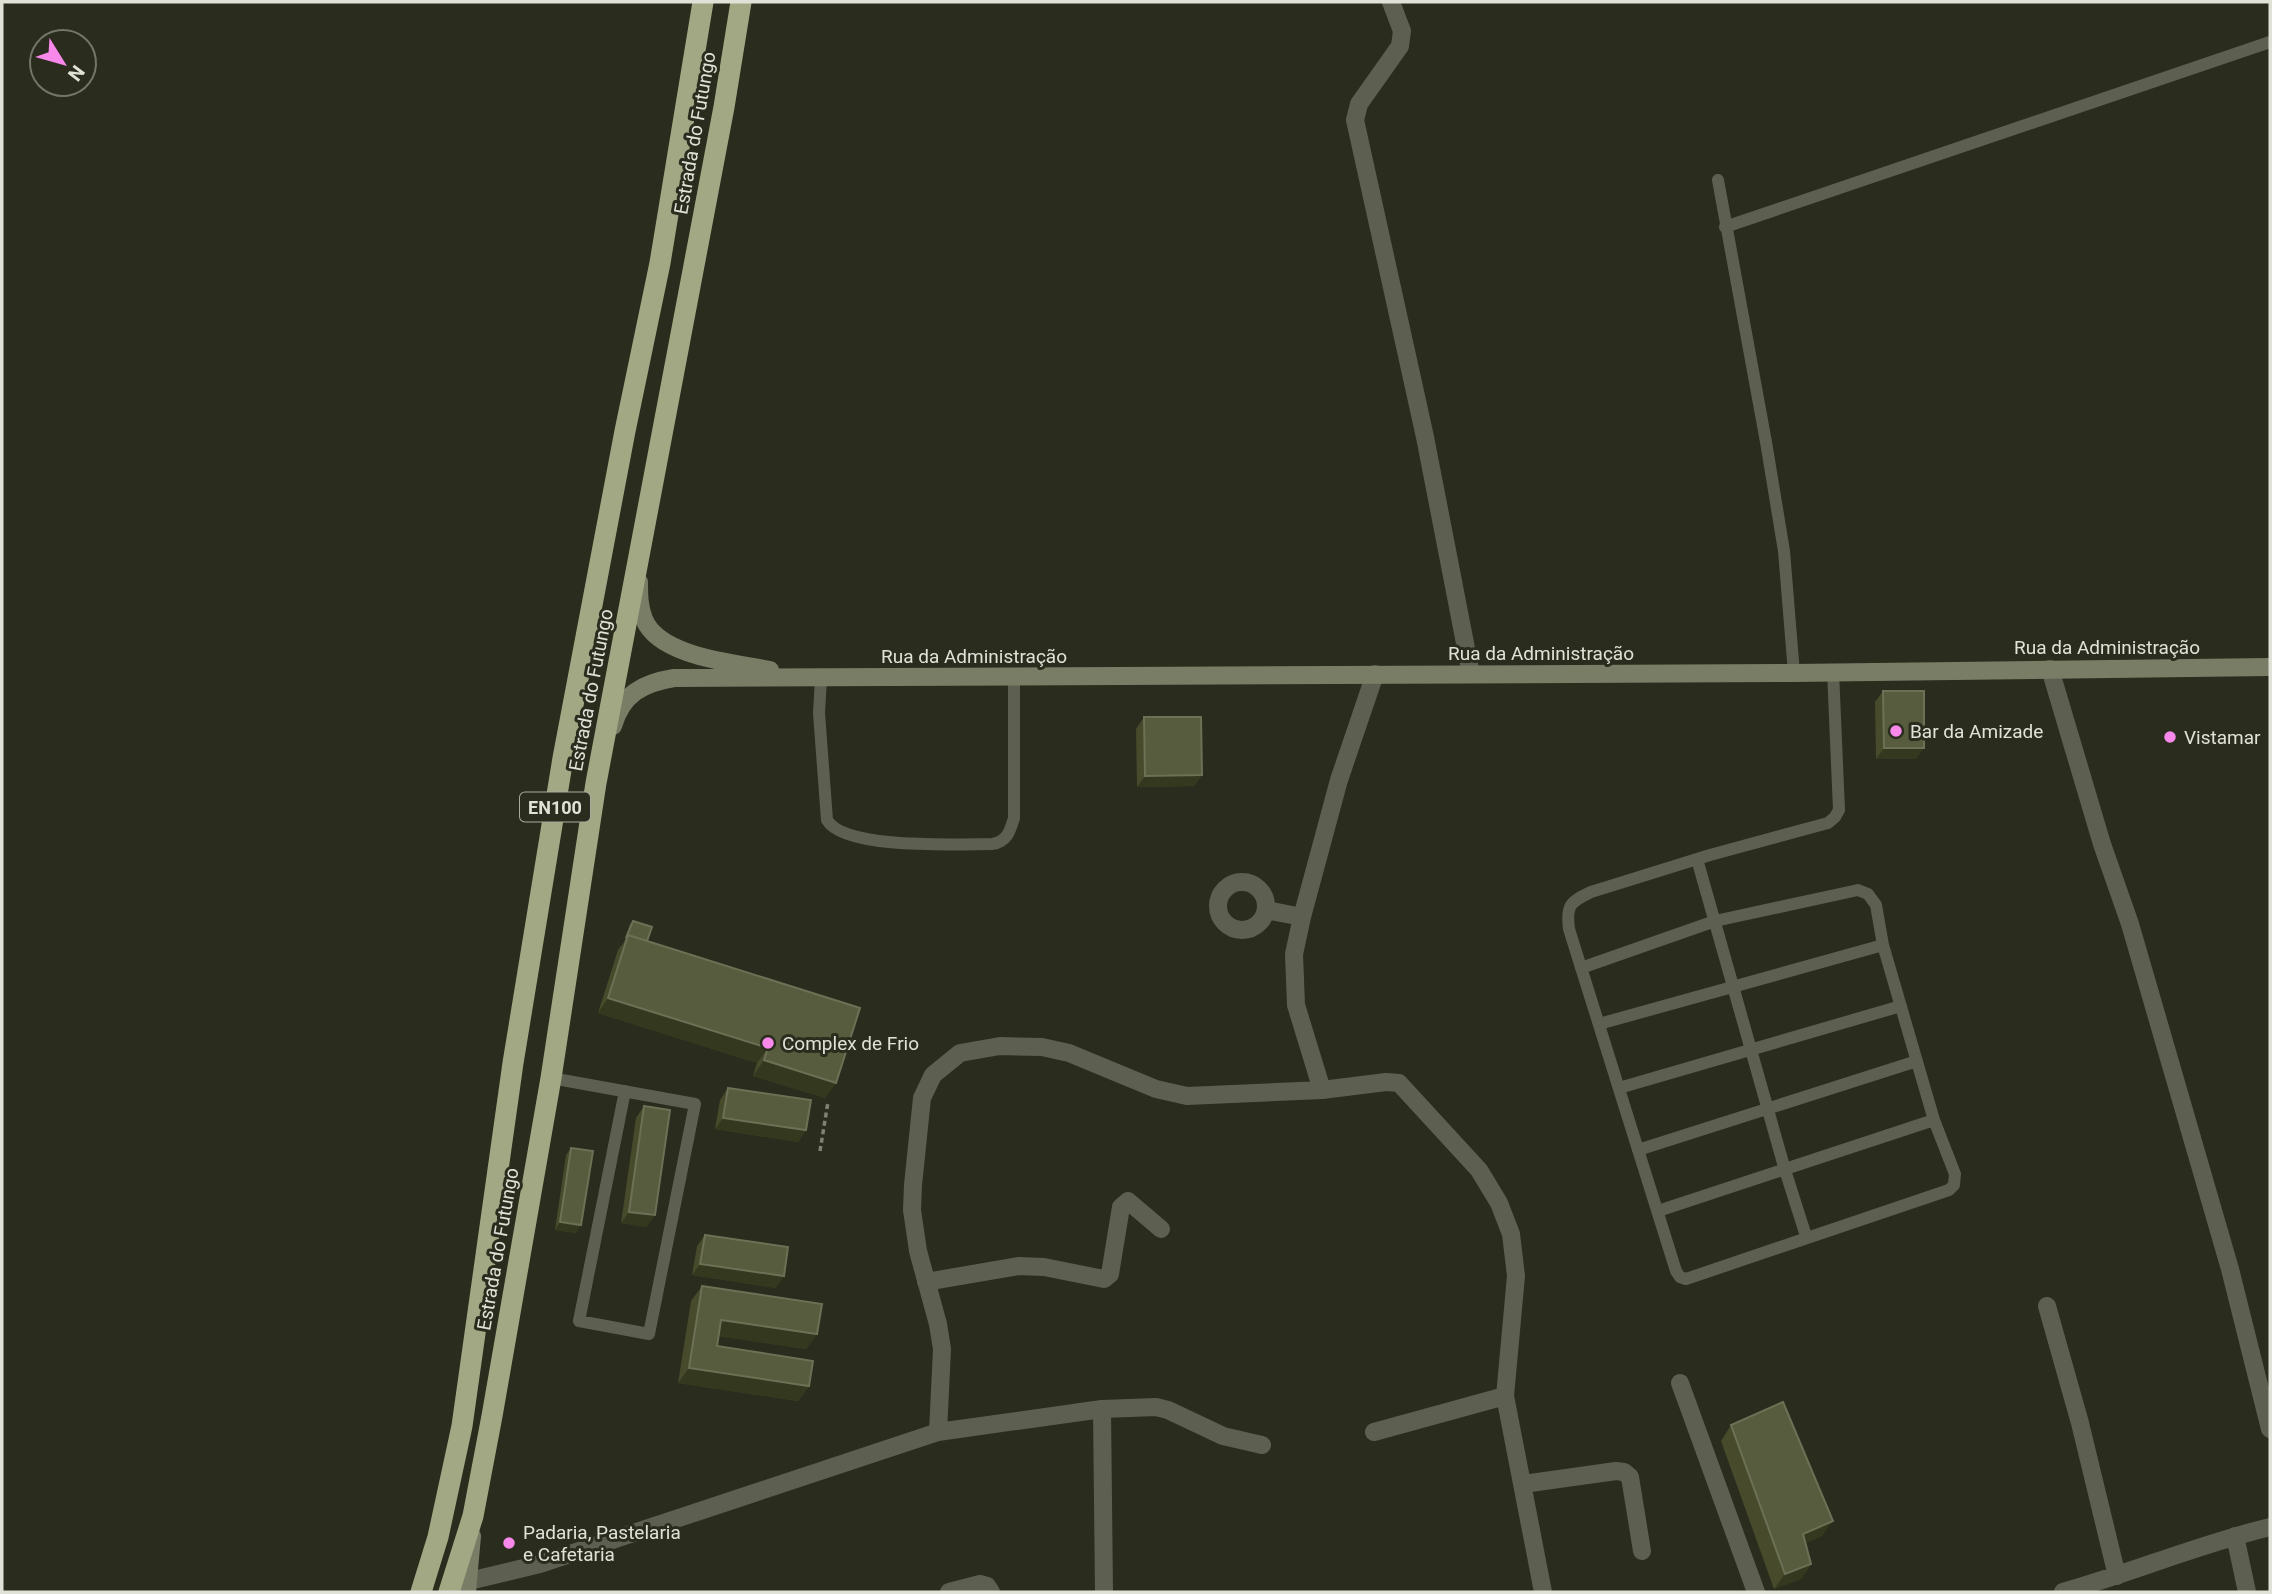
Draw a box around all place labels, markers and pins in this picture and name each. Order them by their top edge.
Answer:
place label: Bar da Amizade [1910,720,2043,743]
marker: Bar da Amizade [1888,723,1904,739]
place label: Vistamar [2184,726,2261,749]
marker: Vistamar [2162,729,2178,745]
place label: Complex de Frio [782,1032,919,1055]
marker: Complex de Frio [760,1035,776,1051]
place label: Padaria, Pastelaria e Cafetaria [523,1521,681,1566]
marker: Padaria, Pastelaria e Cafetaria [501,1535,517,1551]

